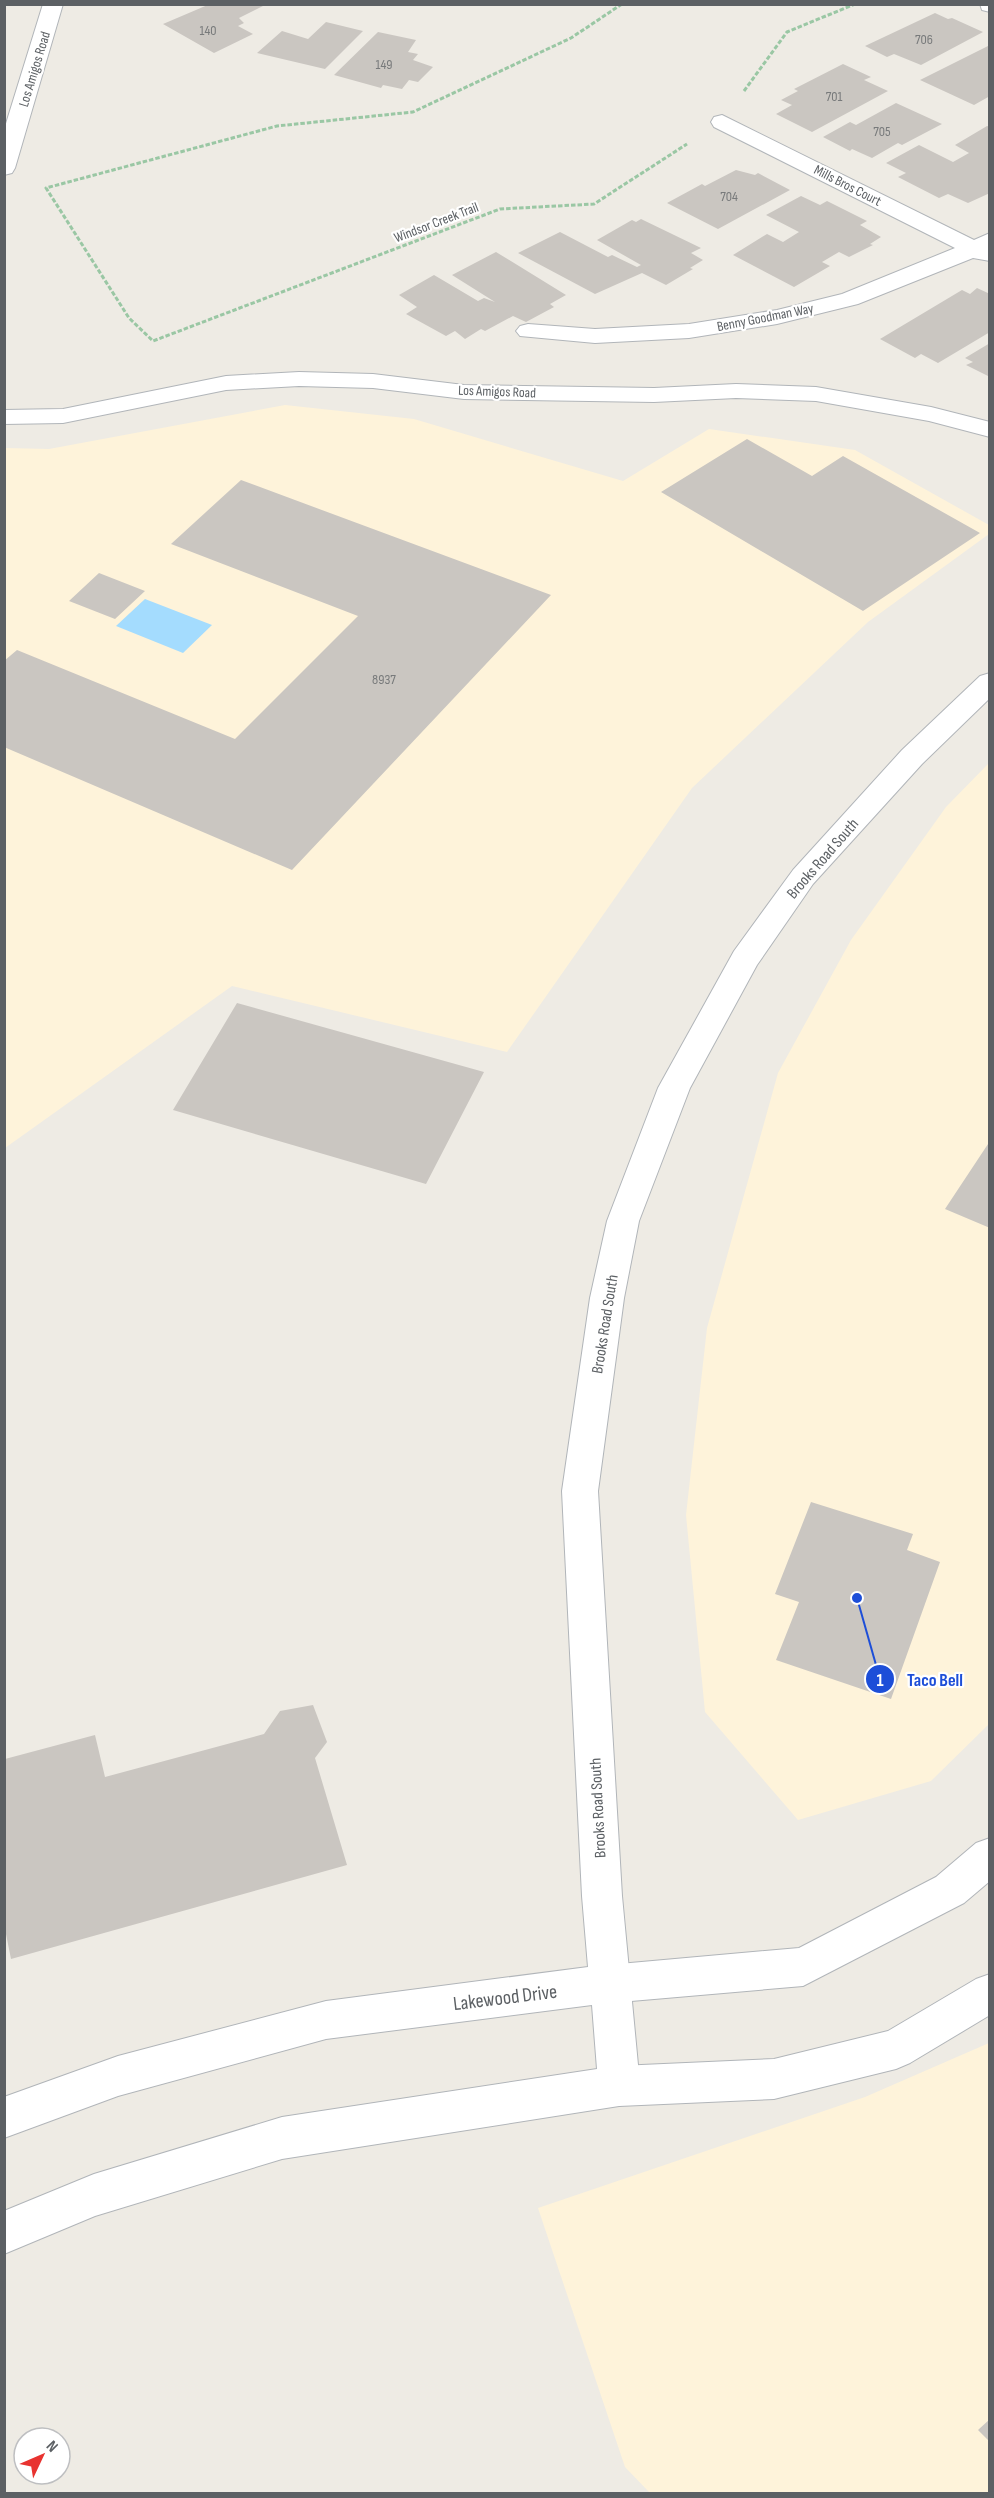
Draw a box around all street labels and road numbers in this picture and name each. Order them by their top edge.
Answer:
street label: Los Amigos Road [15,29,54,109]
street label: Mills Bros Court [811,161,884,210]
street label: Windsor Creek Trail [392,199,481,246]
street label: Benny Goodman Way [715,300,815,335]
street label: Los Amigos Road [458,382,536,401]
street label: Brooks Road South [783,815,863,903]
street label: Brooks Road South [588,1273,623,1375]
street label: Brooks Road South [586,1757,611,1858]
street label: Lakewood Drive [452,1980,558,2016]

